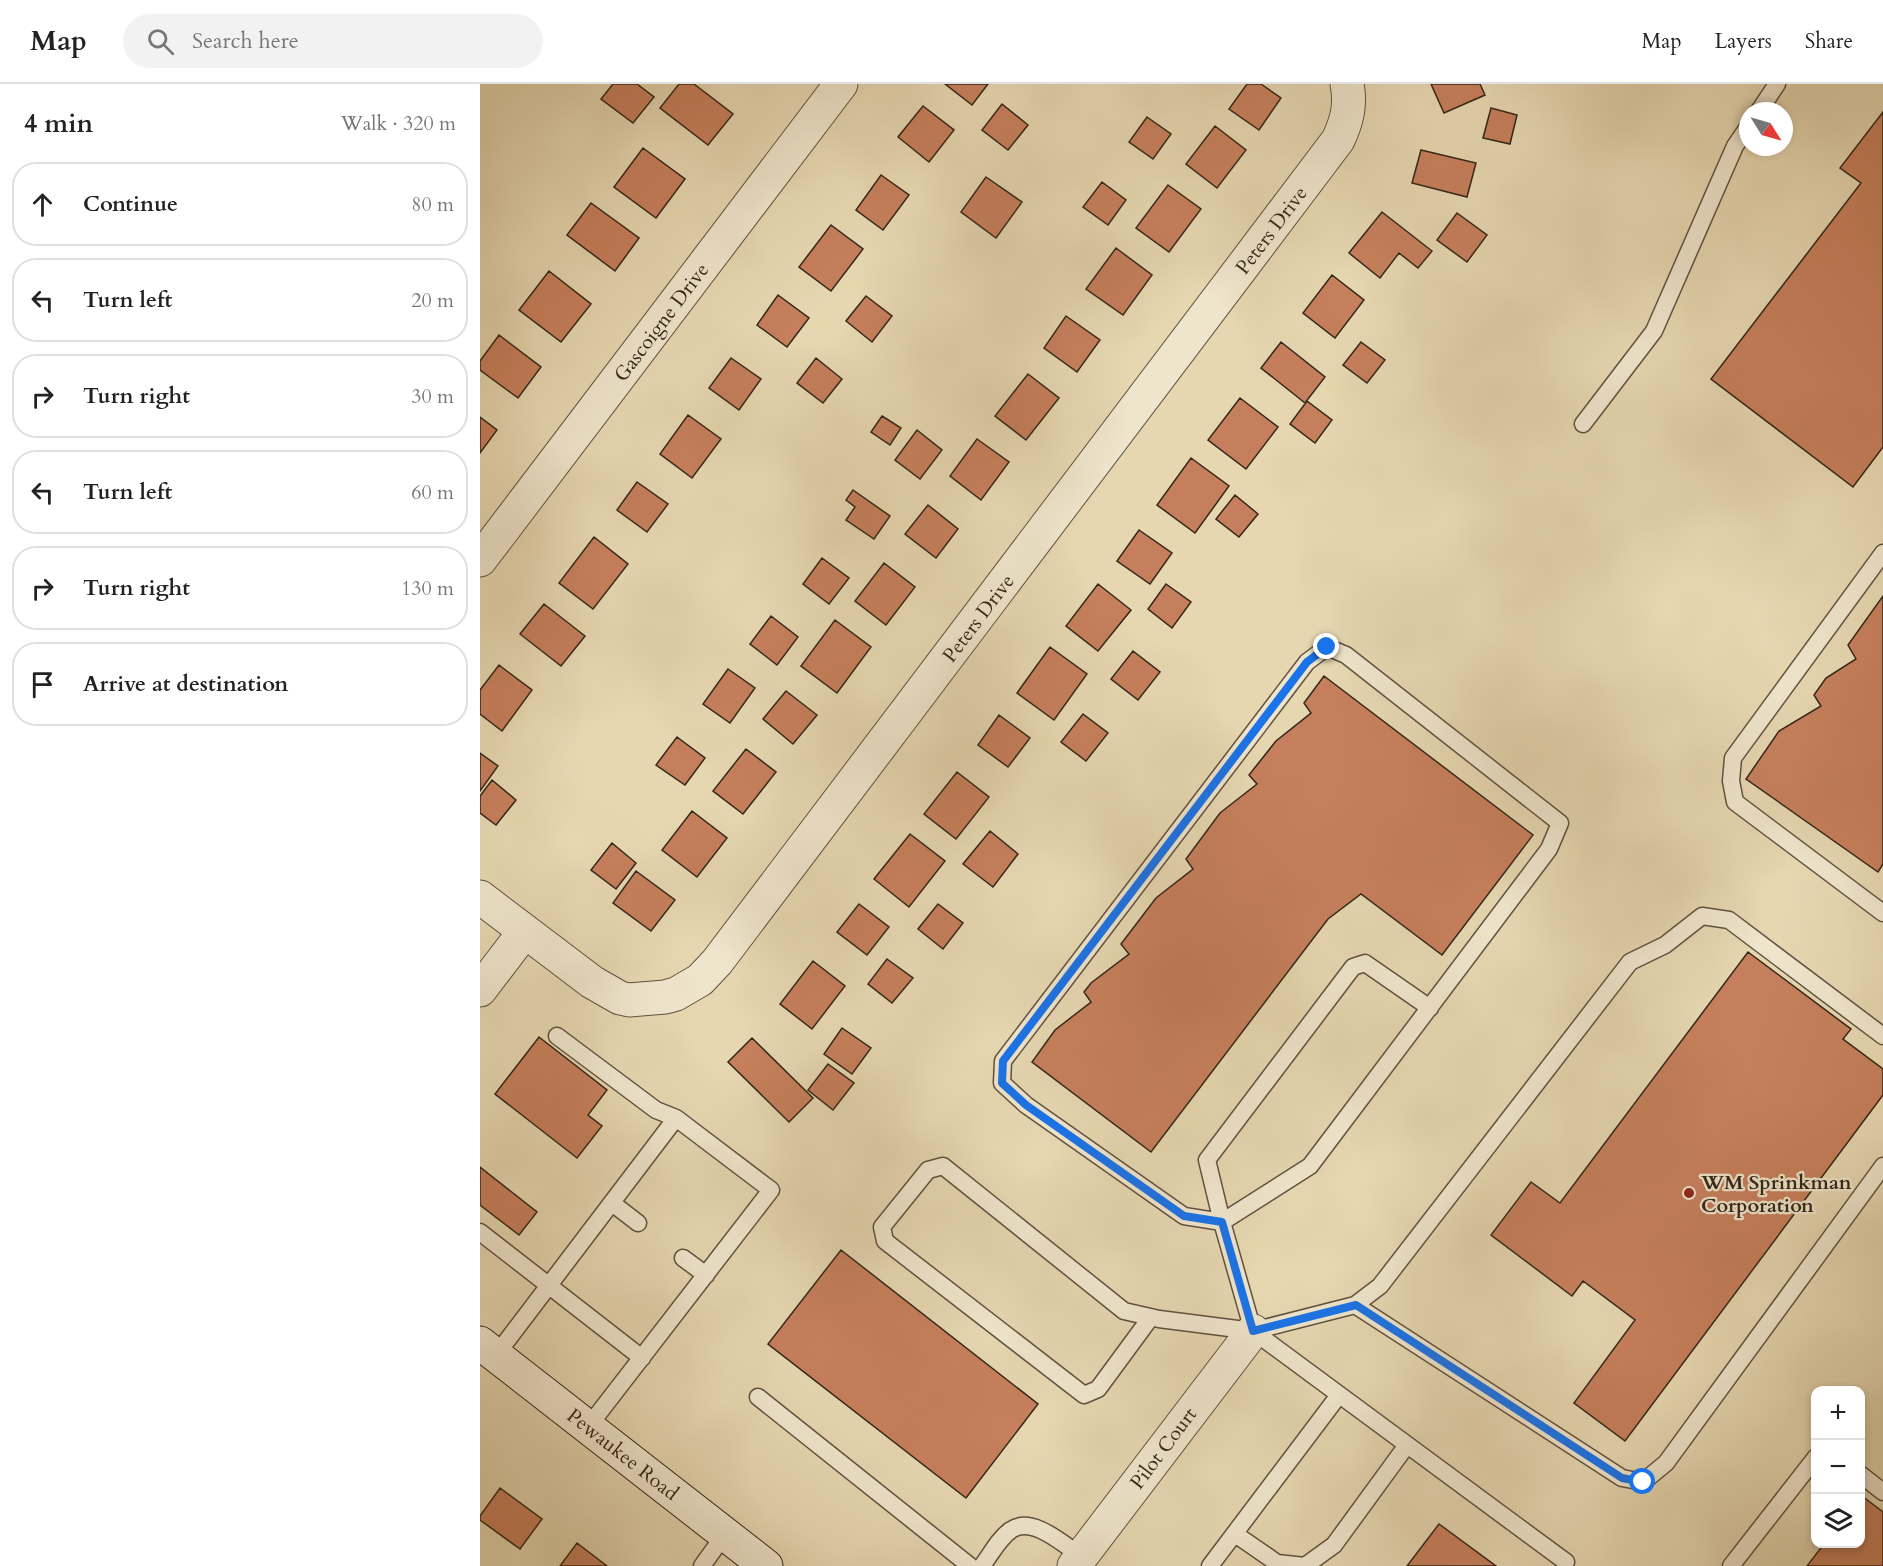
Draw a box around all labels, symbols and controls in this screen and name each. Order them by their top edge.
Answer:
search box [123,14,543,68]
text: Map [30,22,87,60]
icon: search [144,25,177,58]
text: Search here [192,26,299,56]
text: Map [1642,27,1682,56]
text: Layers [1715,27,1772,56]
text: Share [1805,27,1853,56]
north arrow [1739,102,1793,156]
text: 4 min [24,106,93,141]
text: Walk · 320 m [341,110,456,137]
street label: Peters Drive [1229,181,1313,280]
icon: ahead [26,188,59,221]
text: Continue [83,189,178,219]
text: 80 m [411,191,454,218]
street label: Gascoigne Drive [608,257,715,387]
icon: left [26,284,59,317]
text: Turn left [83,285,172,315]
text: 20 m [411,287,454,314]
icon: right [26,380,59,413]
text: Turn right [83,381,190,411]
text: 30 m [411,383,454,410]
icon: left [26,476,59,509]
text: Turn left [83,477,172,507]
text: 60 m [411,479,454,506]
street label: Peters Drive [936,569,1020,668]
icon: right [26,572,59,605]
text: Turn right [83,573,190,603]
text: 130 m [401,575,454,602]
route end [1313,633,1339,659]
icon: arrive [26,668,59,701]
text: Arrive at destination [83,669,288,699]
place label: WM Sprinkman Corporation [1700,1169,1852,1219]
marker: WM Sprinkman Corporation [1682,1186,1696,1200]
map controls [1811,1386,1865,1548]
button: + [1811,1386,1865,1440]
street label: Pilot Court [1124,1401,1203,1495]
street label: Pewaukee Road [561,1402,684,1507]
button: − [1811,1440,1865,1494]
route start [1629,1468,1655,1494]
button: layers [1811,1494,1865,1548]

